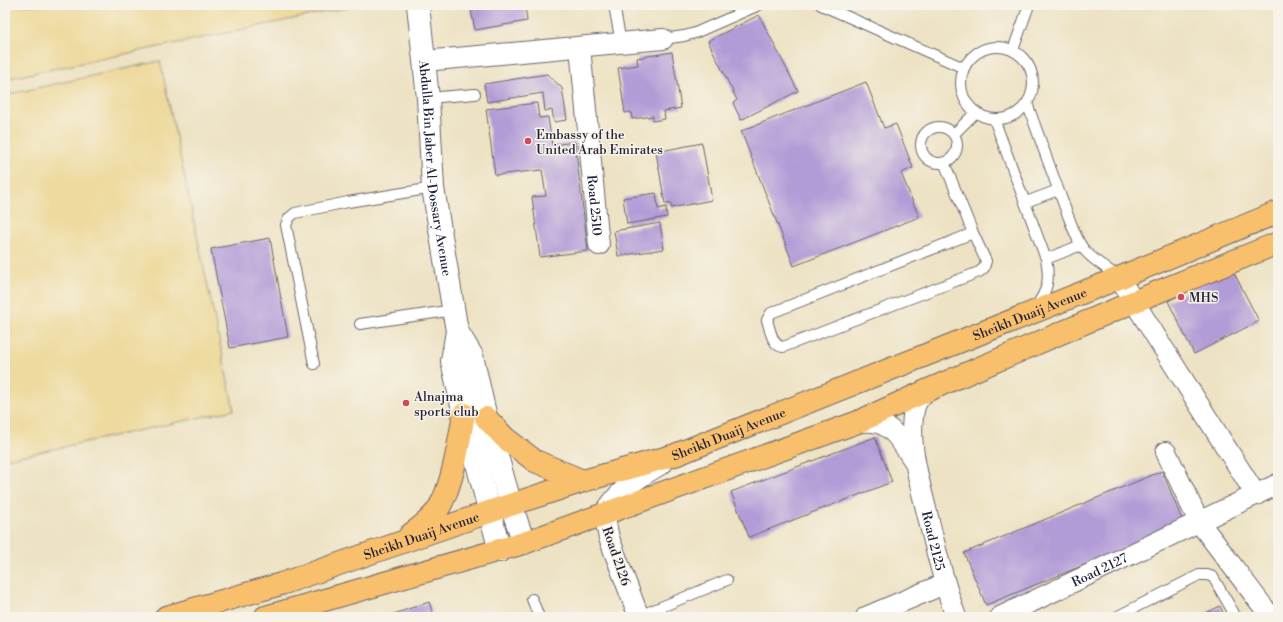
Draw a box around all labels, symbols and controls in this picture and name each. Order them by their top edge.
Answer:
street label: Abdulla Bin Jaber Al-Dossary Avenue [415,58,455,278]
place label: Embassy of the United Arab Emirates [536,127,663,158]
marker: Embassy of the United Arab Emirates [523,136,533,146]
street label: Road 2510 [583,174,605,237]
street label: Sheikh Duaij Avenue [971,285,1090,344]
place label: MHS [1189,290,1218,306]
marker: MHS [1176,292,1186,302]
place label: Alnajma sports club [413,389,479,420]
marker: Alnajma sports club [401,398,411,408]
street label: Sheikh Duaij Avenue [670,405,789,464]
street label: Sheikh Duaij Avenue [362,509,482,564]
street label: Road 2125 [918,510,948,573]
street label: Road 2126 [598,525,634,588]
street label: Road 2127 [1069,550,1131,591]

